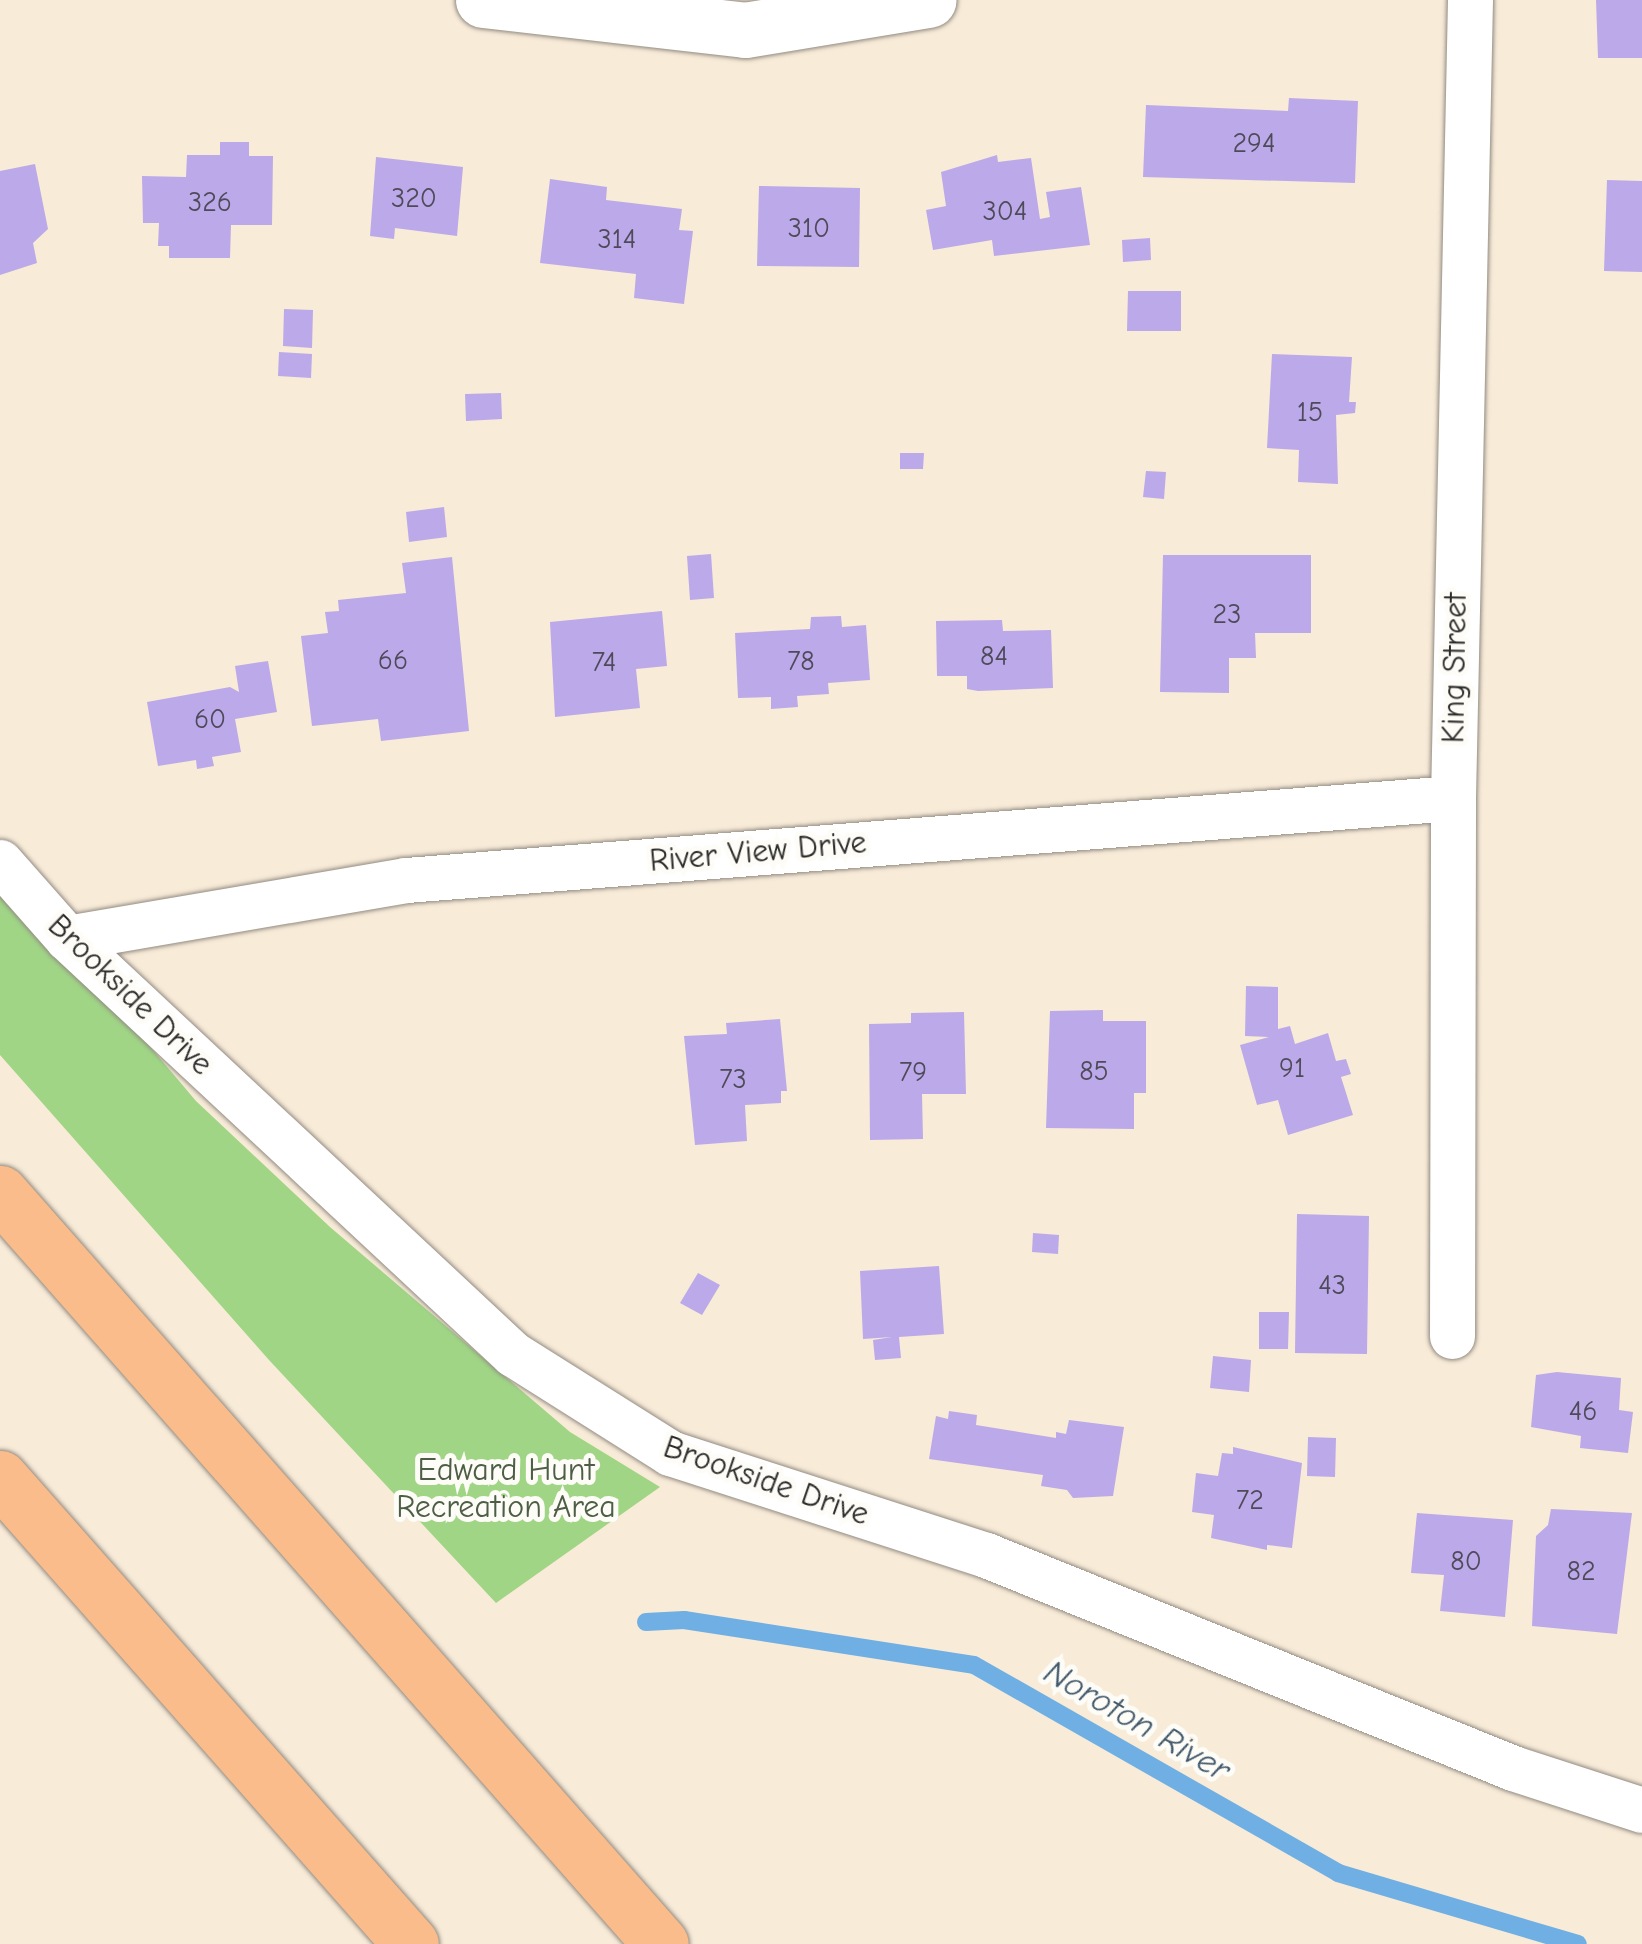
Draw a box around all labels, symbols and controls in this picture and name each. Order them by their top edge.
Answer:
house number: 294 [1232,126,1276,160]
house number: 320 [391,181,437,215]
house number: 326 [188,185,232,219]
house number: 304 [983,194,1027,228]
house number: 310 [788,211,830,245]
house number: 314 [598,222,636,256]
house number: 15 [1297,395,1323,429]
street label: King Street [1434,592,1476,744]
house number: 23 [1213,597,1241,631]
house number: 84 [980,639,1008,673]
house number: 66 [378,643,408,677]
house number: 78 [787,644,815,678]
house number: 74 [592,645,616,679]
house number: 60 [194,702,226,736]
street label: River View Drive [648,823,868,881]
street label: Brookside Drive [40,907,220,1083]
house number: 91 [1279,1051,1305,1085]
house number: 85 [1079,1054,1109,1088]
house number: 79 [899,1055,927,1089]
house number: 73 [719,1062,747,1096]
house number: 43 [1318,1268,1346,1302]
house number: 46 [1569,1394,1597,1428]
street label: Brookside Drive [658,1428,874,1534]
park label: Edward Hunt Recreation Area [396,1452,616,1527]
house number: 72 [1236,1483,1264,1517]
house number: 80 [1450,1544,1482,1578]
house number: 82 [1566,1554,1596,1588]
water label: Noroton River [1036,1651,1238,1791]

